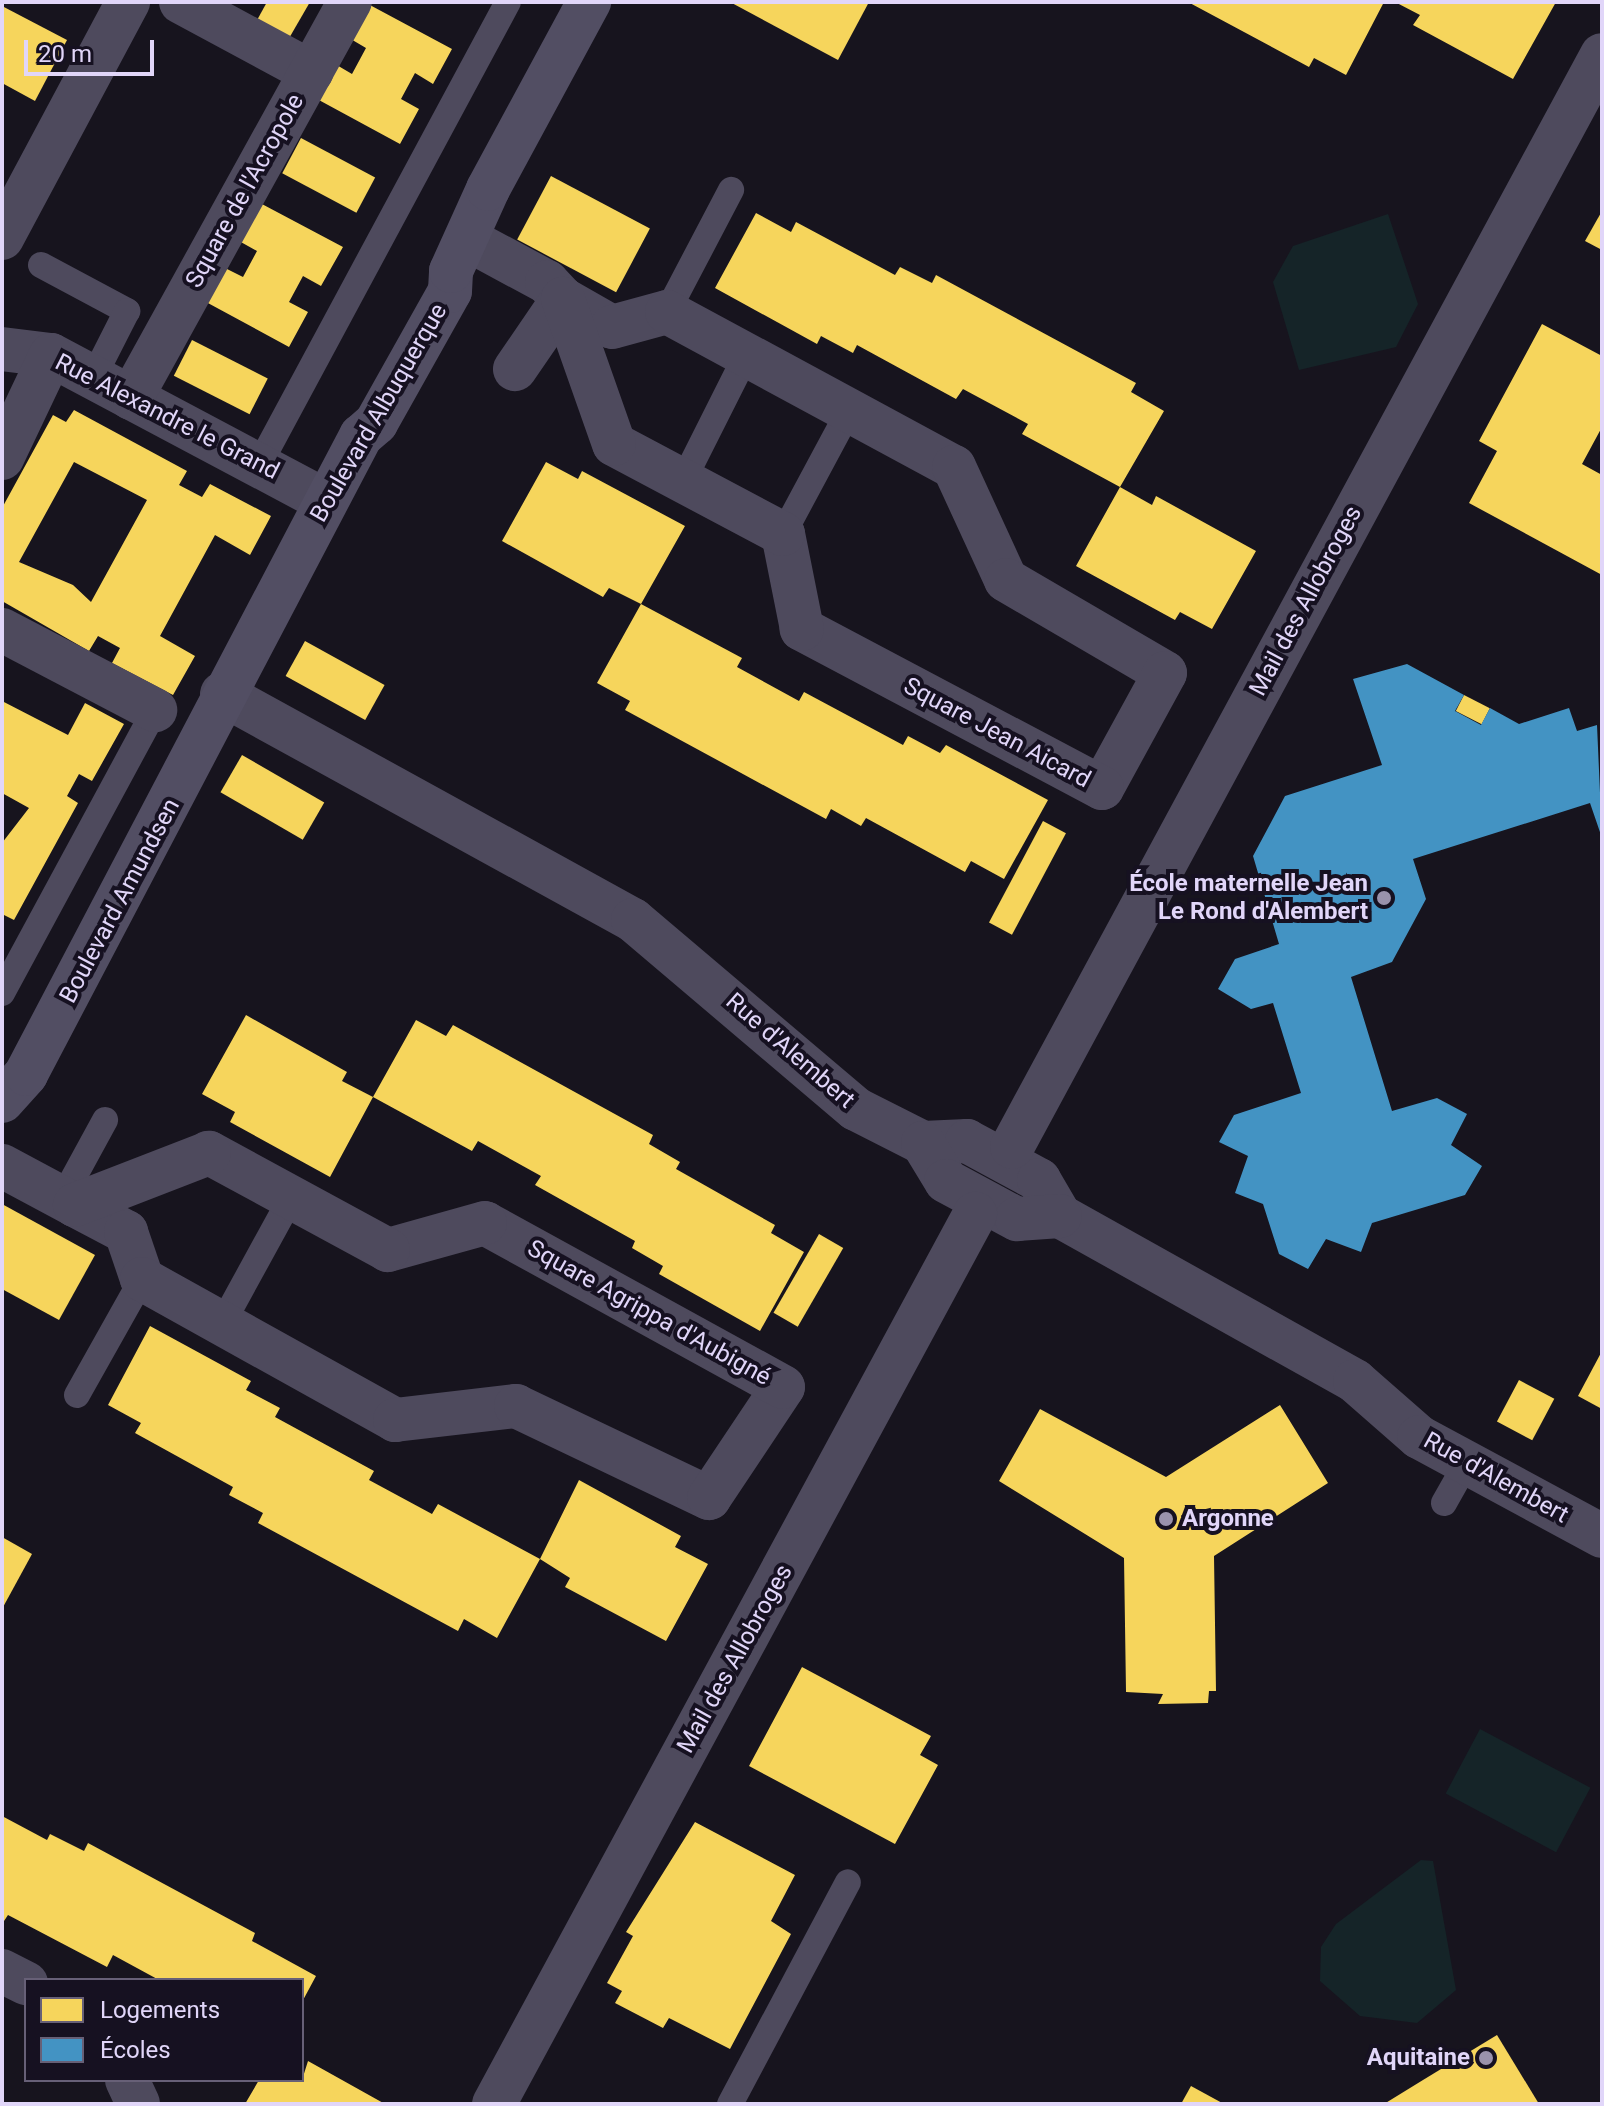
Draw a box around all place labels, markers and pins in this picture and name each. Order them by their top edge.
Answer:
place label: École maternelle Jean Le Rond d'Alembert [1129,870,1368,926]
marker: École maternelle Jean Le Rond d'Alembert [1375,889,1393,907]
place label: Argonne [1182,1505,1274,1533]
marker: Argonne [1157,1510,1175,1528]
place label: Aquitaine [1367,2044,1470,2072]
marker: Aquitaine [1477,2049,1495,2067]

